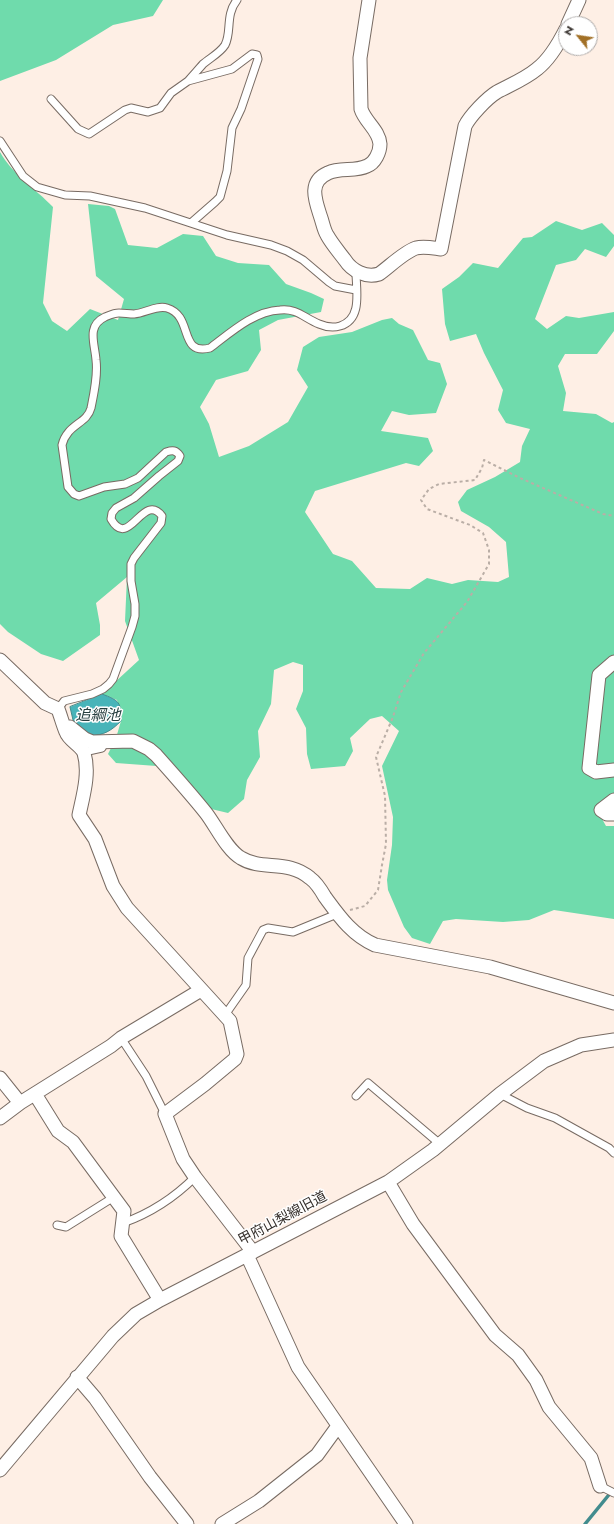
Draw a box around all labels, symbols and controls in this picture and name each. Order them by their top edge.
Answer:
north arrow [558,16,598,56]
text: N [559,23,578,38]
water label: 追綱池 [76,707,120,725]
street label: 甲府山梨線旧道 [236,1189,330,1249]

